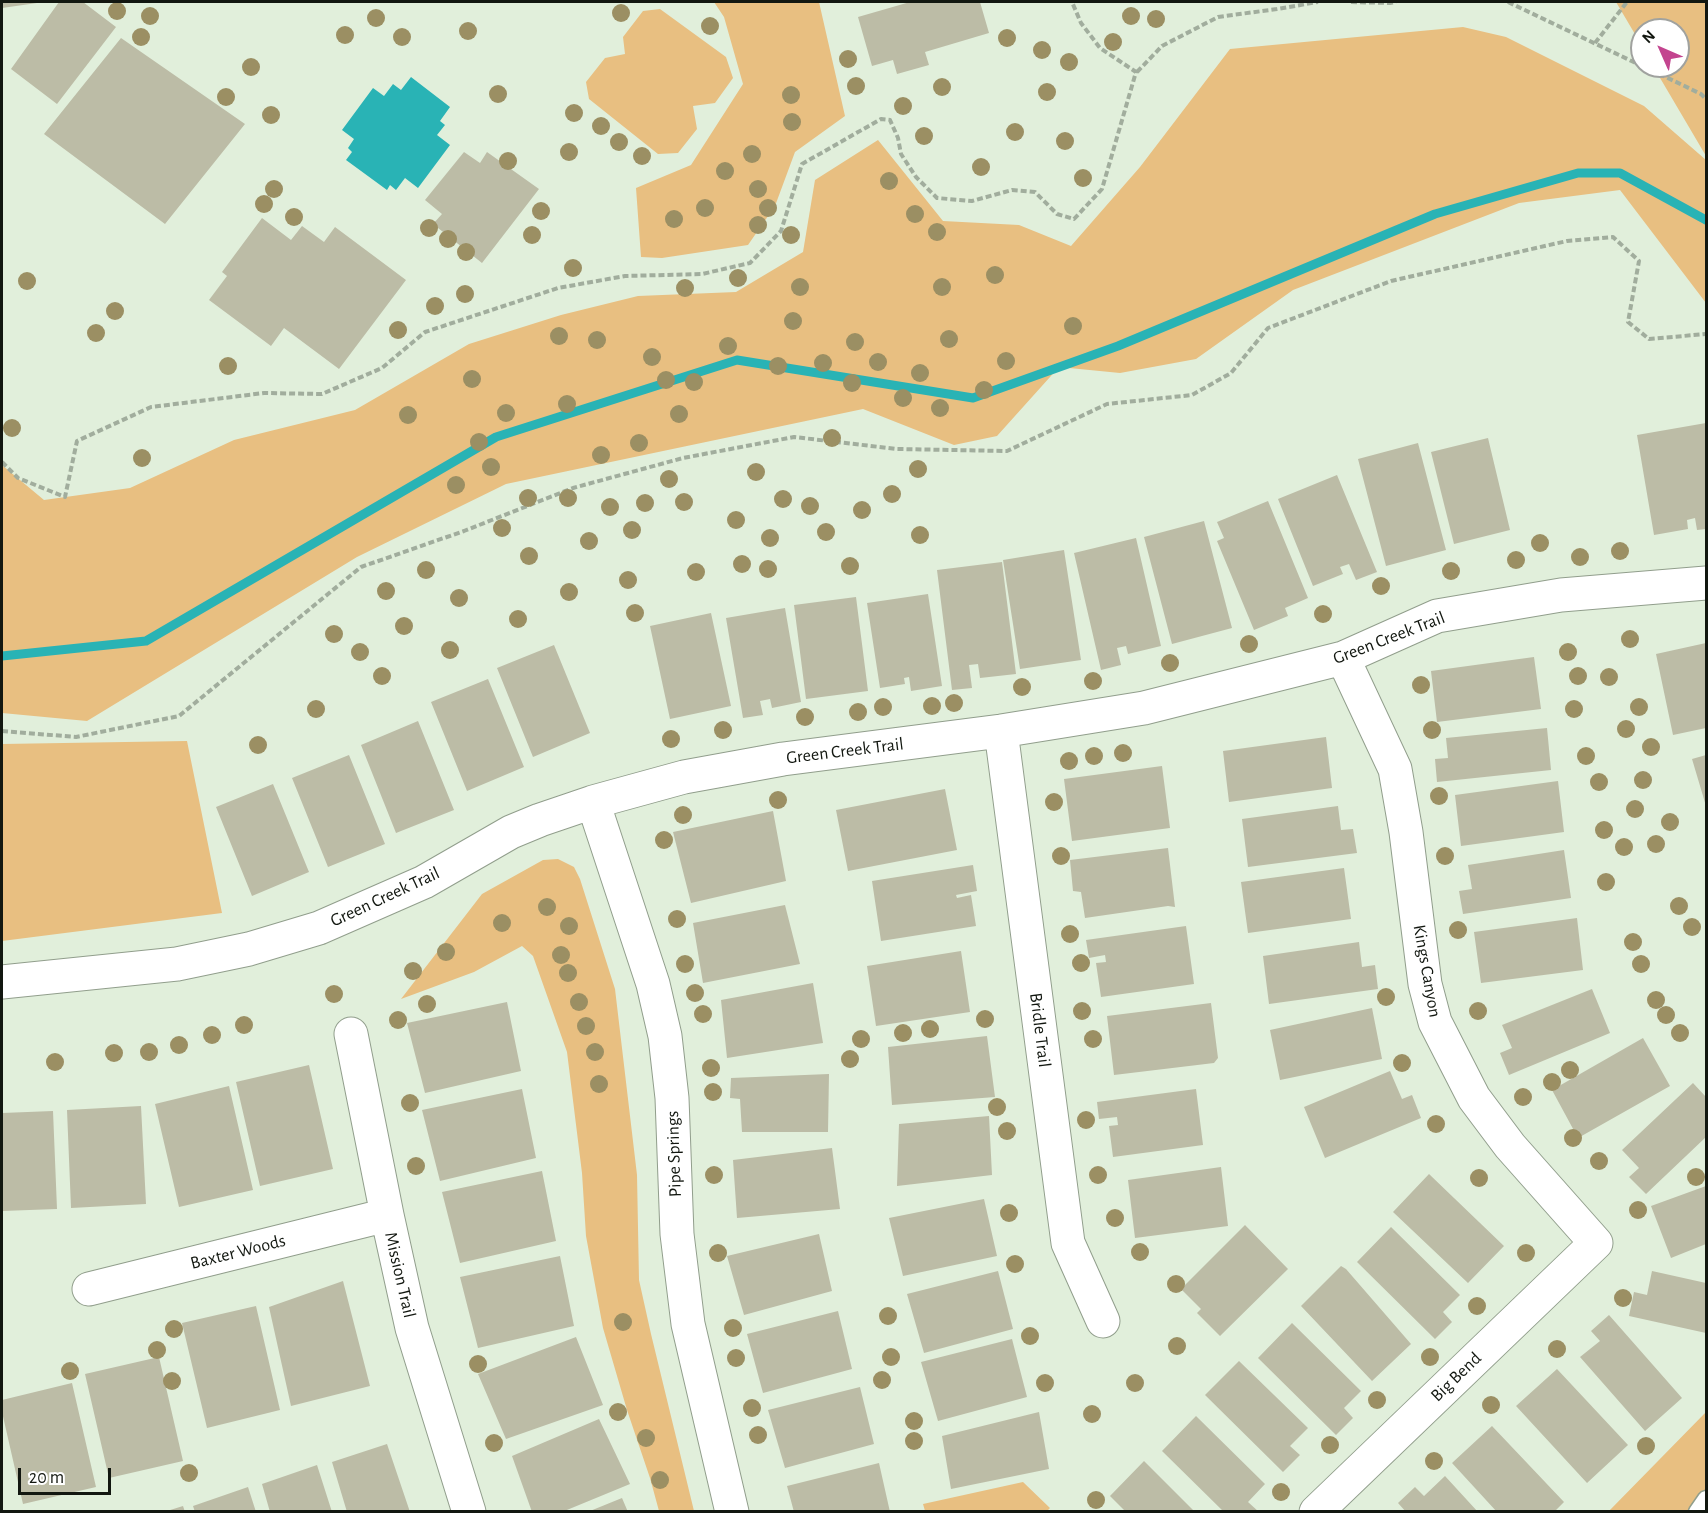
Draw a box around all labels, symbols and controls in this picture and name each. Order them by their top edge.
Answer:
north arrow [1630,18,1690,78]
text: N [1639,27,1658,46]
street label: Green Creek Trail [1330,607,1448,669]
street label: Green Creek Trail [785,733,905,769]
street label: Green Creek Trail [327,862,443,932]
street label: Kings Canyon [1408,923,1446,1019]
street label: Bridle Trail [1025,991,1055,1069]
street label: Pipe Springs [662,1110,686,1198]
street label: Baxter Woods [188,1230,288,1274]
street label: Mission Trail [380,1230,420,1320]
street label: Big Bend [1426,1348,1486,1406]
scale bar [21,1456,114,1494]
text: 20 m [29,1469,64,1487]

